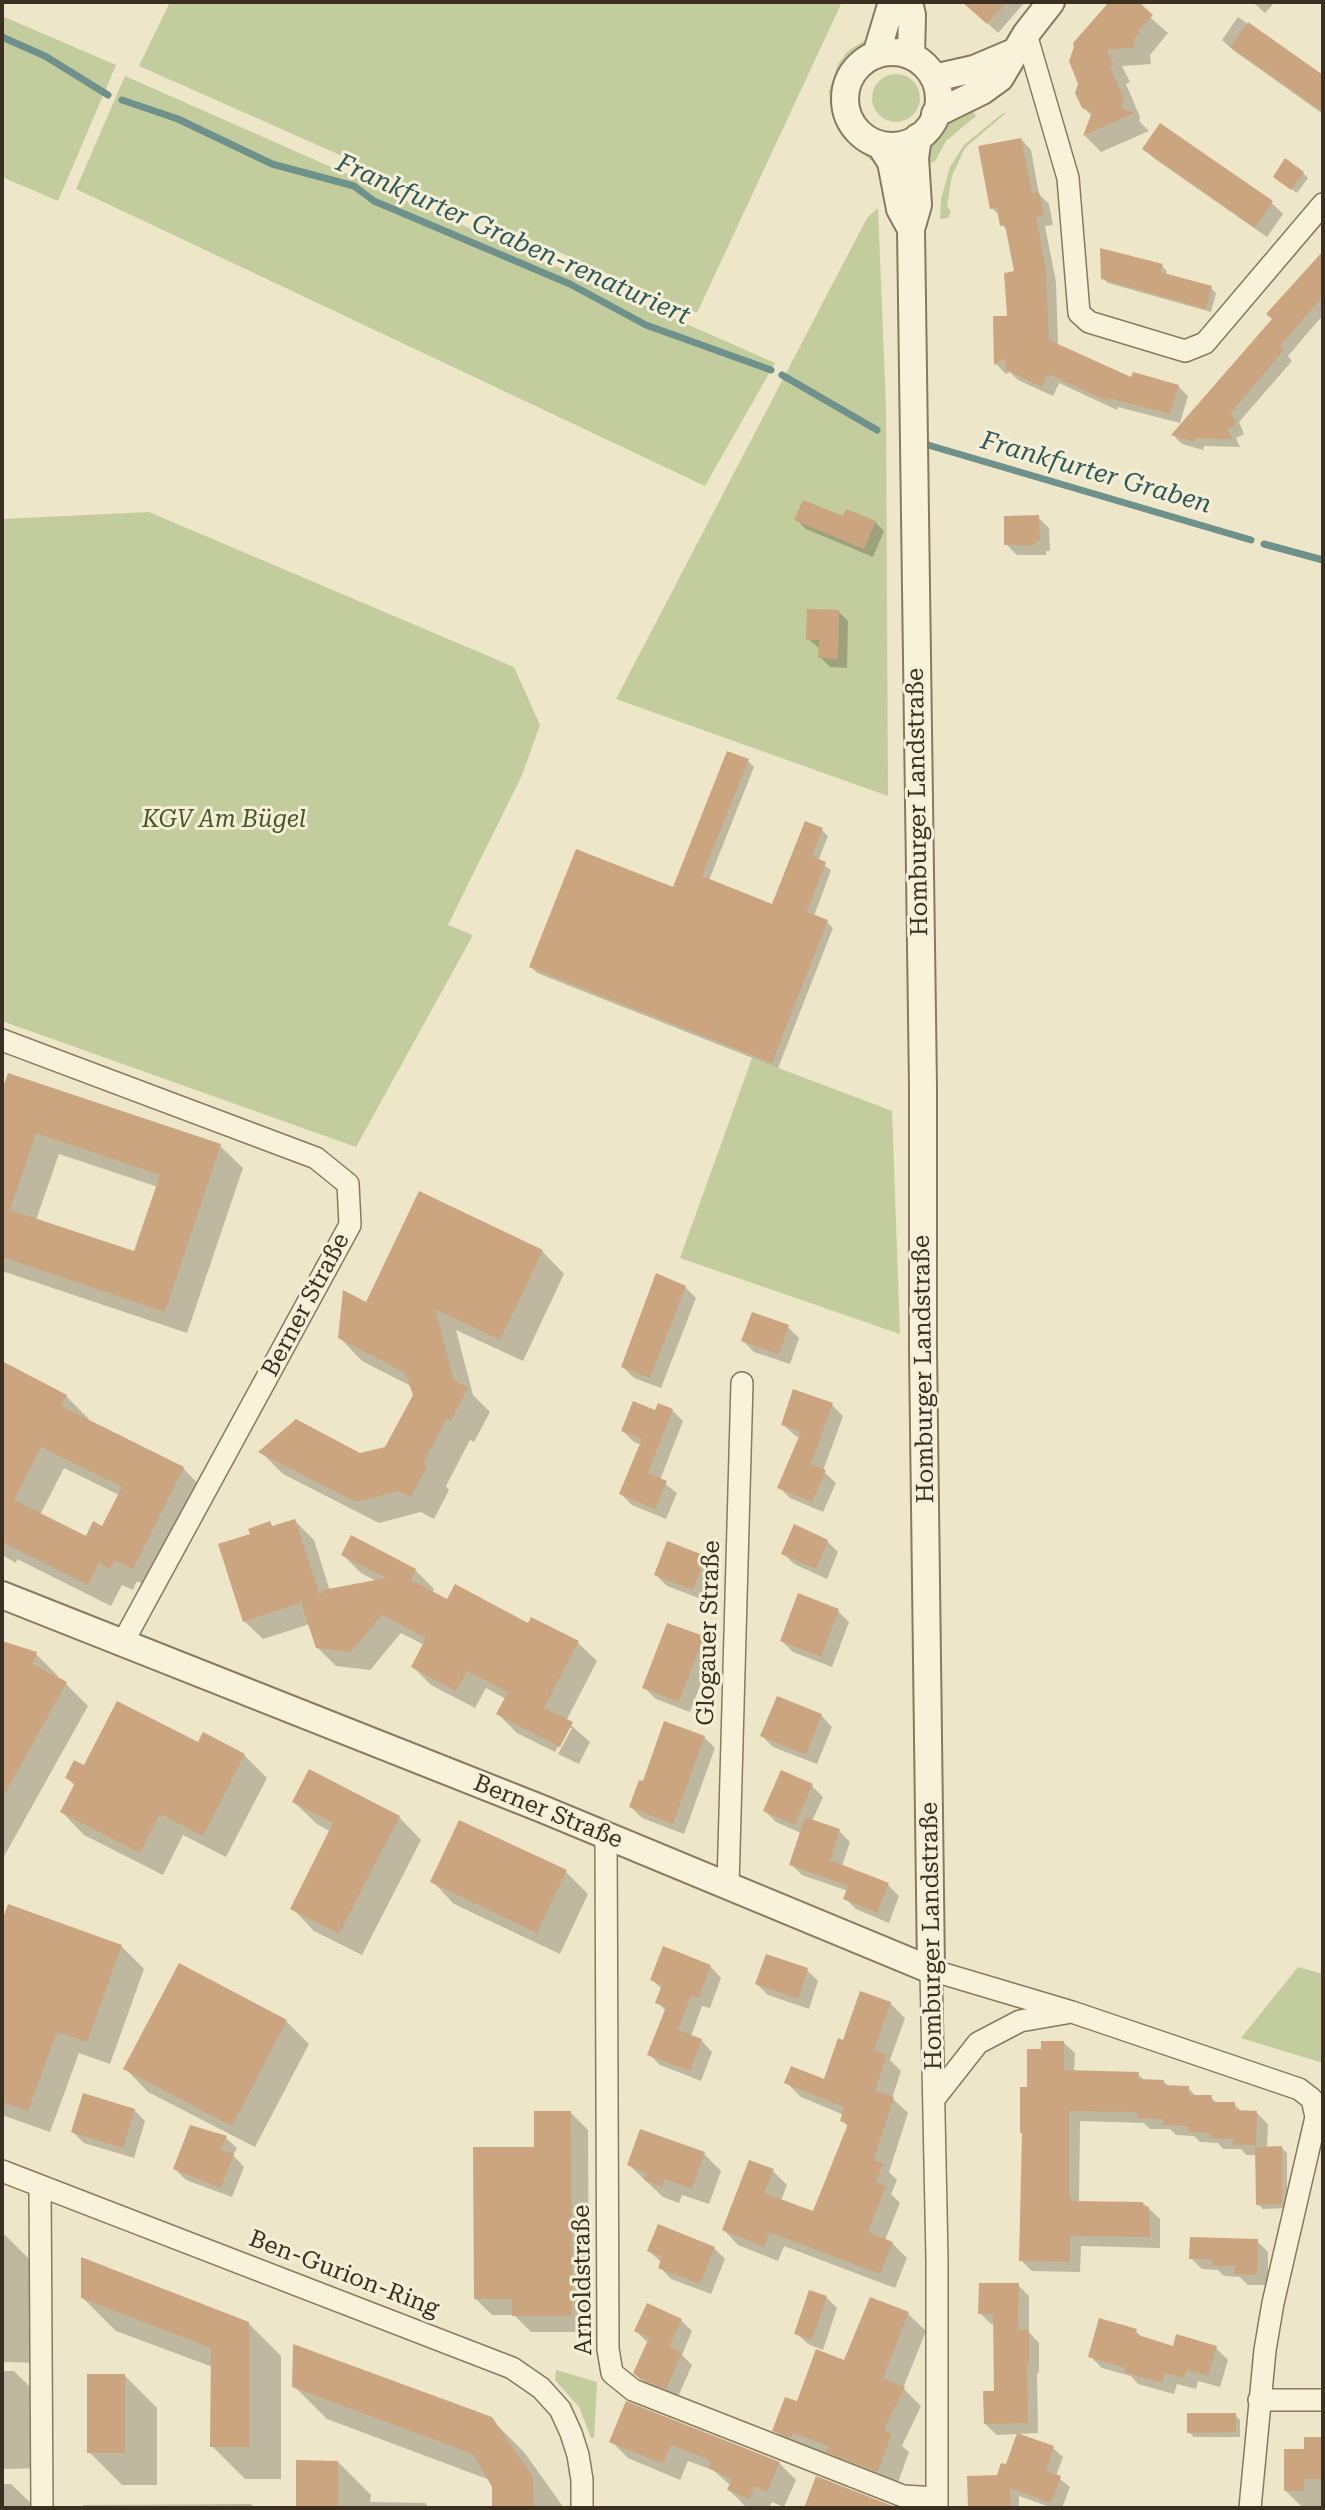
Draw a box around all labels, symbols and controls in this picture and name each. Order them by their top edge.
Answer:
water label: Frankfurter Graben-renaturiert [331,148,695,332]
water label: Frankfurter Graben [977,425,1215,521]
street label: Homburger Landstraße [901,668,935,936]
park label: KGV Am Bügel [142,806,306,834]
street label: Berner Straße [256,1228,356,1382]
street label: Homburger Landstraße [907,1235,941,1503]
street label: Glogauer Straße [691,1540,727,1726]
street label: Berner Straße [469,1769,627,1855]
street label: Homburger Landstraße [915,1802,949,2070]
street label: Arnoldstraße [567,2204,599,2356]
street label: Ben-Gurion-Ring [245,2224,443,2324]

